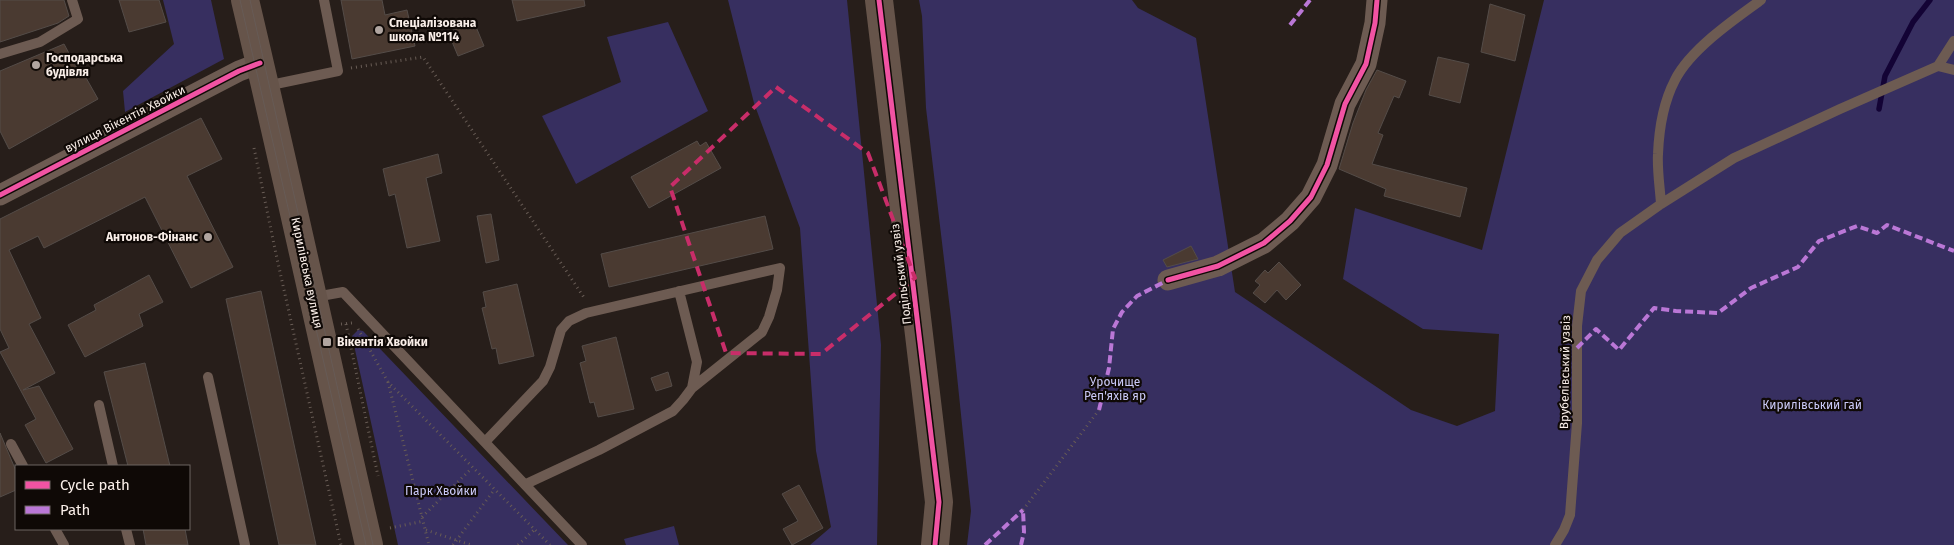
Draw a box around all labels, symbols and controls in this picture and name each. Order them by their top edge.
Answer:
place label: Спеціалізована школа №114 [389,16,477,44]
marker: Спеціалізована школа №114 [373,24,385,36]
place label: Господарська будівля [46,51,123,79]
marker: Господарська будівля [30,59,42,71]
street label: вулиця Вікентія Хвойки [62,83,188,155]
street label: Кирилівська вулиця [288,216,326,330]
street label: Подільський узвіз [888,223,914,325]
place label: Антонов-Фінанс [105,230,198,244]
marker: Антонов-Фінанс [202,231,214,243]
street label: Врубелівський узвіз [1557,315,1573,429]
place label: Вікентія Хвойки [337,335,428,349]
marker: Вікентія Хвойки [321,336,333,348]
park label: Урочище Реп'яхів яр [1084,375,1146,403]
park label: Кирилівський гай [1762,398,1862,412]
legend [15,465,190,530]
text: Cycle path [60,476,130,494]
park label: Парк Хвойки [405,484,477,498]
text: Path [60,501,90,519]

